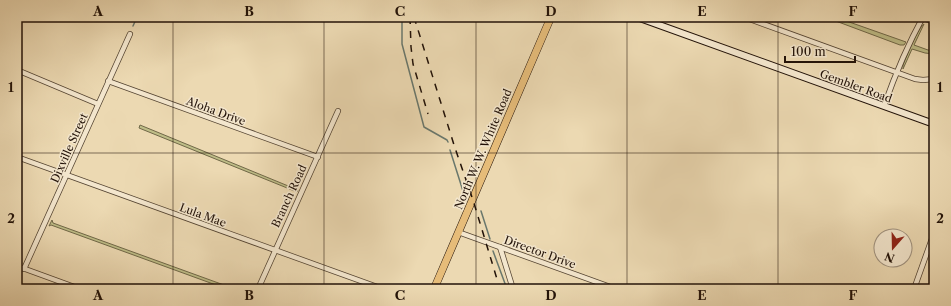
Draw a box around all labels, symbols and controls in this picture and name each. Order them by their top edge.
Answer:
text: A [92,3,104,19]
text: B [244,3,254,19]
text: C [395,3,405,19]
text: D [545,3,557,19]
text: E [697,3,707,19]
text: F [849,3,858,19]
scale bar [785,38,855,64]
text: 100 m [791,44,826,59]
street label: Gembler Road [818,66,894,106]
text: 1 [8,79,14,95]
text: 1 [937,79,943,95]
street label: North W. W. White Road [451,86,515,211]
street label: Aloha Drive [183,93,248,128]
street label: Dixville Street [47,111,91,185]
street label: Branch Road [268,162,310,230]
street label: Lula Mae [178,200,228,230]
text: 2 [7,210,15,226]
text: 2 [936,210,944,226]
north arrow [873,228,913,268]
street label: Director Drive [502,233,578,271]
text: N [882,249,896,266]
text: A [92,287,104,303]
text: B [244,287,254,303]
text: C [395,287,405,303]
text: D [545,287,557,303]
text: E [697,287,707,303]
text: F [849,287,858,303]

